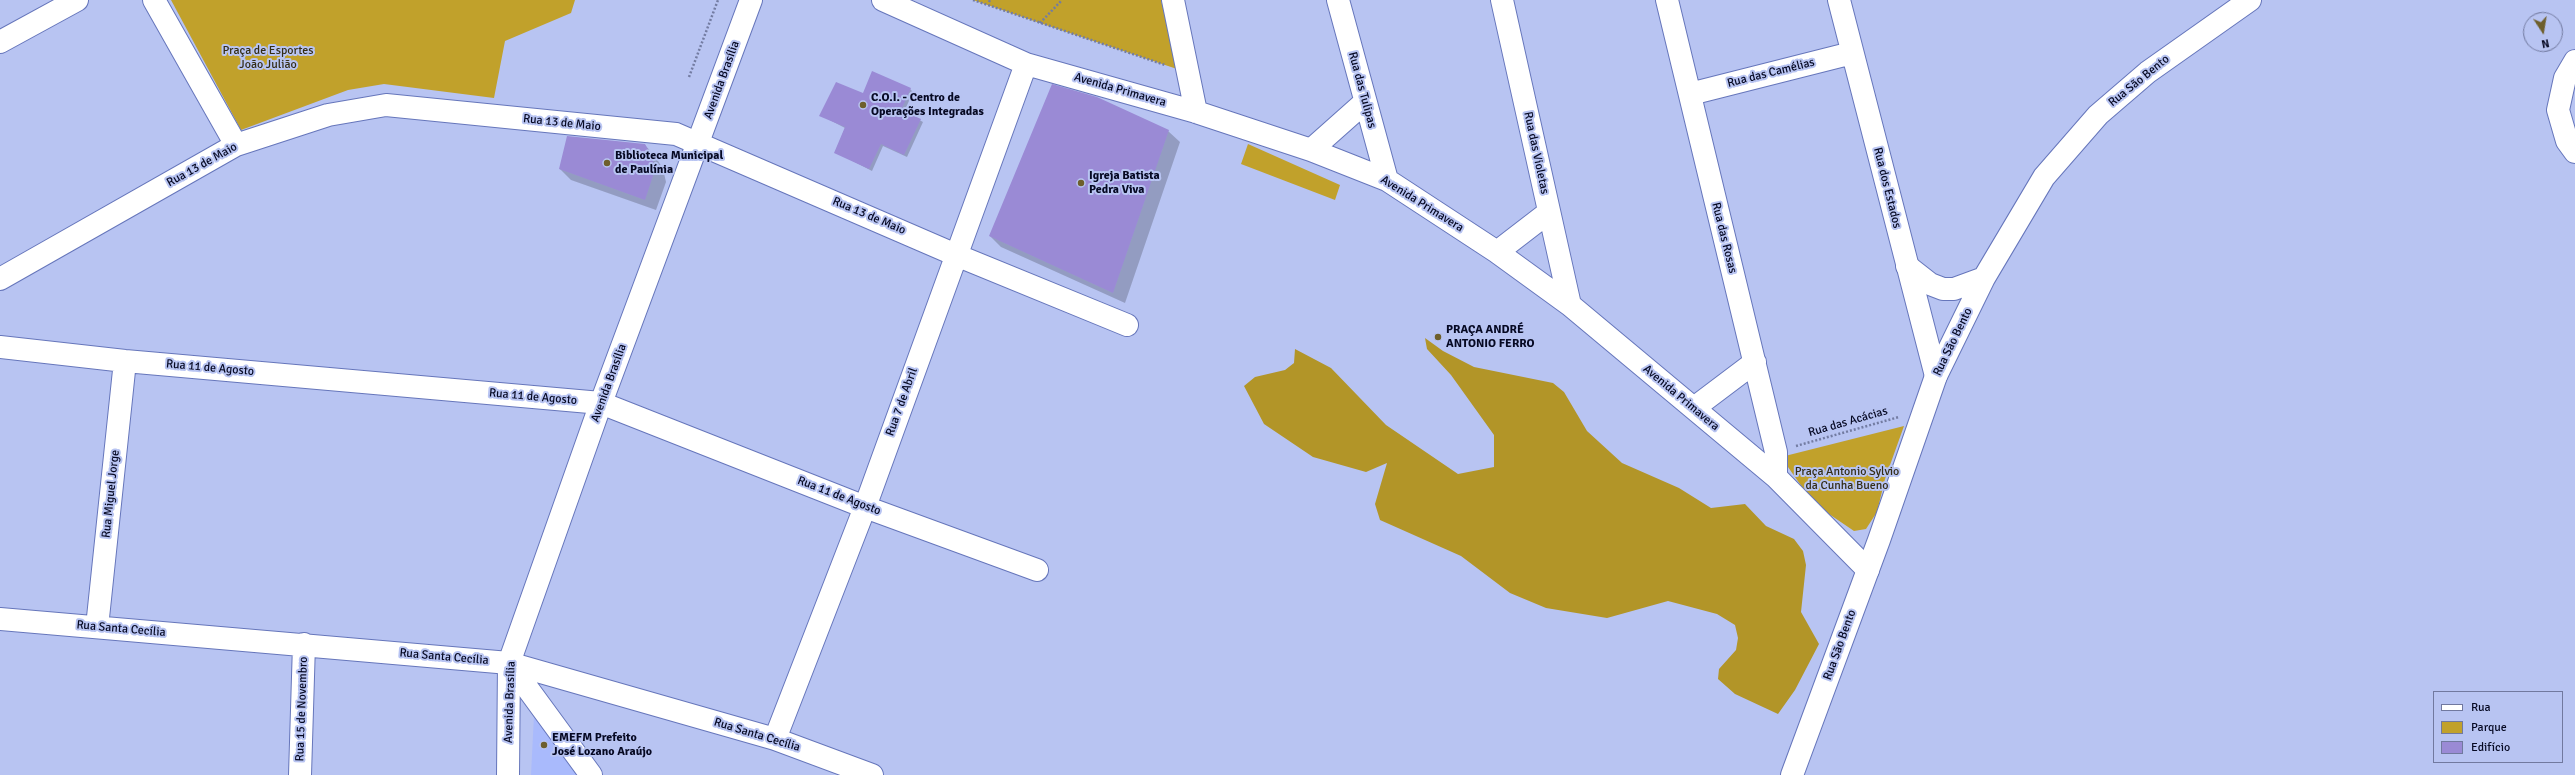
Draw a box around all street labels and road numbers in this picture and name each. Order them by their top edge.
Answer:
street label: Avenida Brasília [701,39,743,121]
street label: Rua das Tulipas [1345,50,1379,130]
street label: Rua São Bento [2106,52,2172,110]
street label: Rua das Camélias [1726,55,1816,91]
street label: Avenida Primavera [1072,70,1168,110]
street label: Rua das Violetas [1520,110,1552,196]
street label: Rua 13 de Maio [522,112,602,134]
street label: Rua 13 de Maio [164,140,240,190]
street label: Rua dos Estados [1870,146,1904,230]
street label: Avenida Primavera [1378,173,1466,235]
street label: Rua 13 de Maio [830,194,908,238]
street label: Rua das Rosas [1708,201,1740,275]
street label: Rua São Bento [1930,306,1976,378]
street label: Avenida Brasília [588,342,630,424]
street label: Rua 11 de Agosto [165,357,255,379]
street label: Avenida Primavera [1640,362,1722,434]
street label: Rua 7 de Abril [883,366,921,438]
street label: Rua 11 de Agosto [488,386,578,408]
street label: Rua das Acácias [1807,404,1889,440]
street label: Rua Miguel Jorge [99,449,123,539]
street label: Rua 11 de Agosto [795,473,883,519]
street label: Rua São Bento [1821,608,1859,682]
street label: Rua Santa Cecília [76,618,166,640]
street label: Rua Santa Cecília [399,646,489,668]
street label: Rua 15 de Novembro [293,656,311,762]
street label: Avenida Brasília [501,661,519,743]
street label: Rua Santa Cecília [712,715,802,755]

